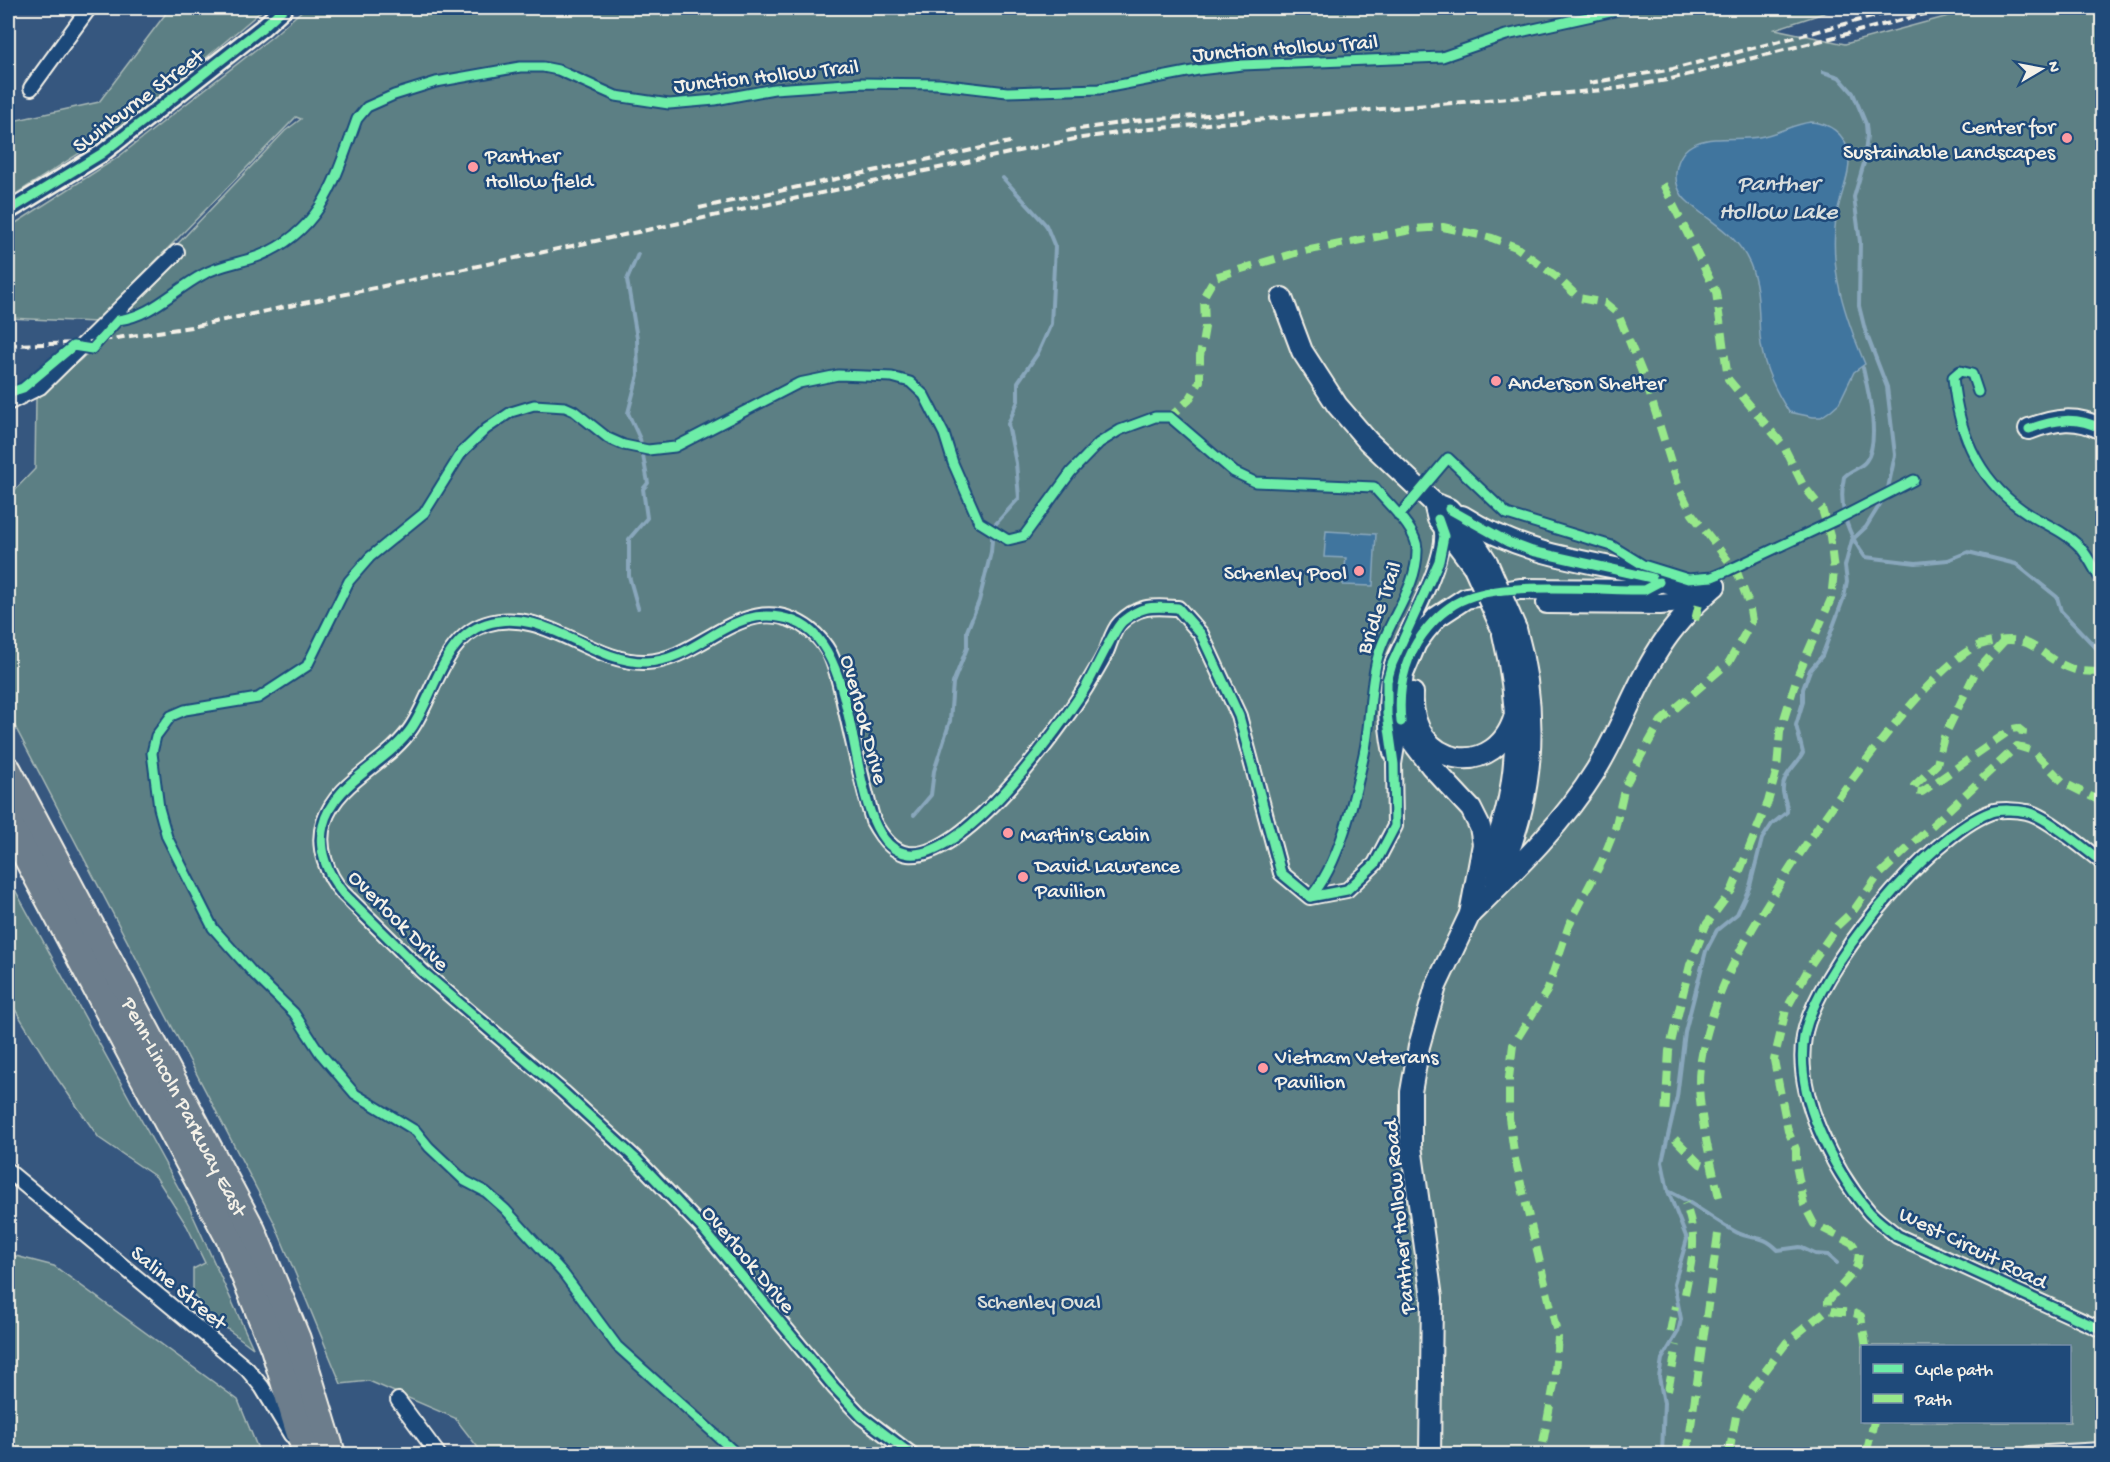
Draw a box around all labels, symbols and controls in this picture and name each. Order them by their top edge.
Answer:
street label: Junction Hollow Trail [1192,31,1379,69]
north arrow [2011,39,2071,99]
street label: Swinburne Street [69,43,212,160]
street label: Junction Hollow Trail [672,55,860,101]
text: N [2042,60,2063,74]
place label: Center for Sustainable Landscapes [1843,116,2057,167]
marker: Center for Sustainable Landscapes [2060,131,2074,145]
place label: Panther Hollow field [484,145,595,196]
marker: Panther Hollow field [466,160,480,174]
water label: Panther Hollow Lake [1719,171,1839,228]
place label: Anderson Shelter [1508,372,1667,398]
marker: Anderson Shelter [1489,374,1503,388]
street label: Bridle Trail [1352,559,1409,659]
place label: Schenley Pool [1224,562,1347,588]
marker: Schenley Pool [1352,564,1366,578]
street label: Overlook Drive [832,653,892,788]
place label: Martin's Cabin [1020,824,1150,850]
marker: Martin's Cabin [1001,826,1015,840]
place label: David Lawrence Pavilion [1033,855,1181,906]
street label: Overlook Drive [341,866,454,978]
marker: David Lawrence Pavilion [1016,870,1030,884]
street label: Penn-Lincoln Parkway East [113,993,252,1223]
place label: Vietnam Veterans Pavilion [1274,1046,1439,1097]
marker: Vietnam Veterans Pavilion [1256,1061,1270,1075]
street label: Panther Hollow Road [1379,1116,1423,1316]
street label: Overlook Drive [694,1201,800,1320]
street label: West Circuit Road [1894,1202,2052,1298]
street label: Saline Street [124,1241,232,1338]
park label: Schenley Oval [977,1291,1101,1317]
legend [1861,1345,2071,1423]
text: Cycle path [1915,1361,1993,1382]
text: Path [1914,1391,1952,1412]

